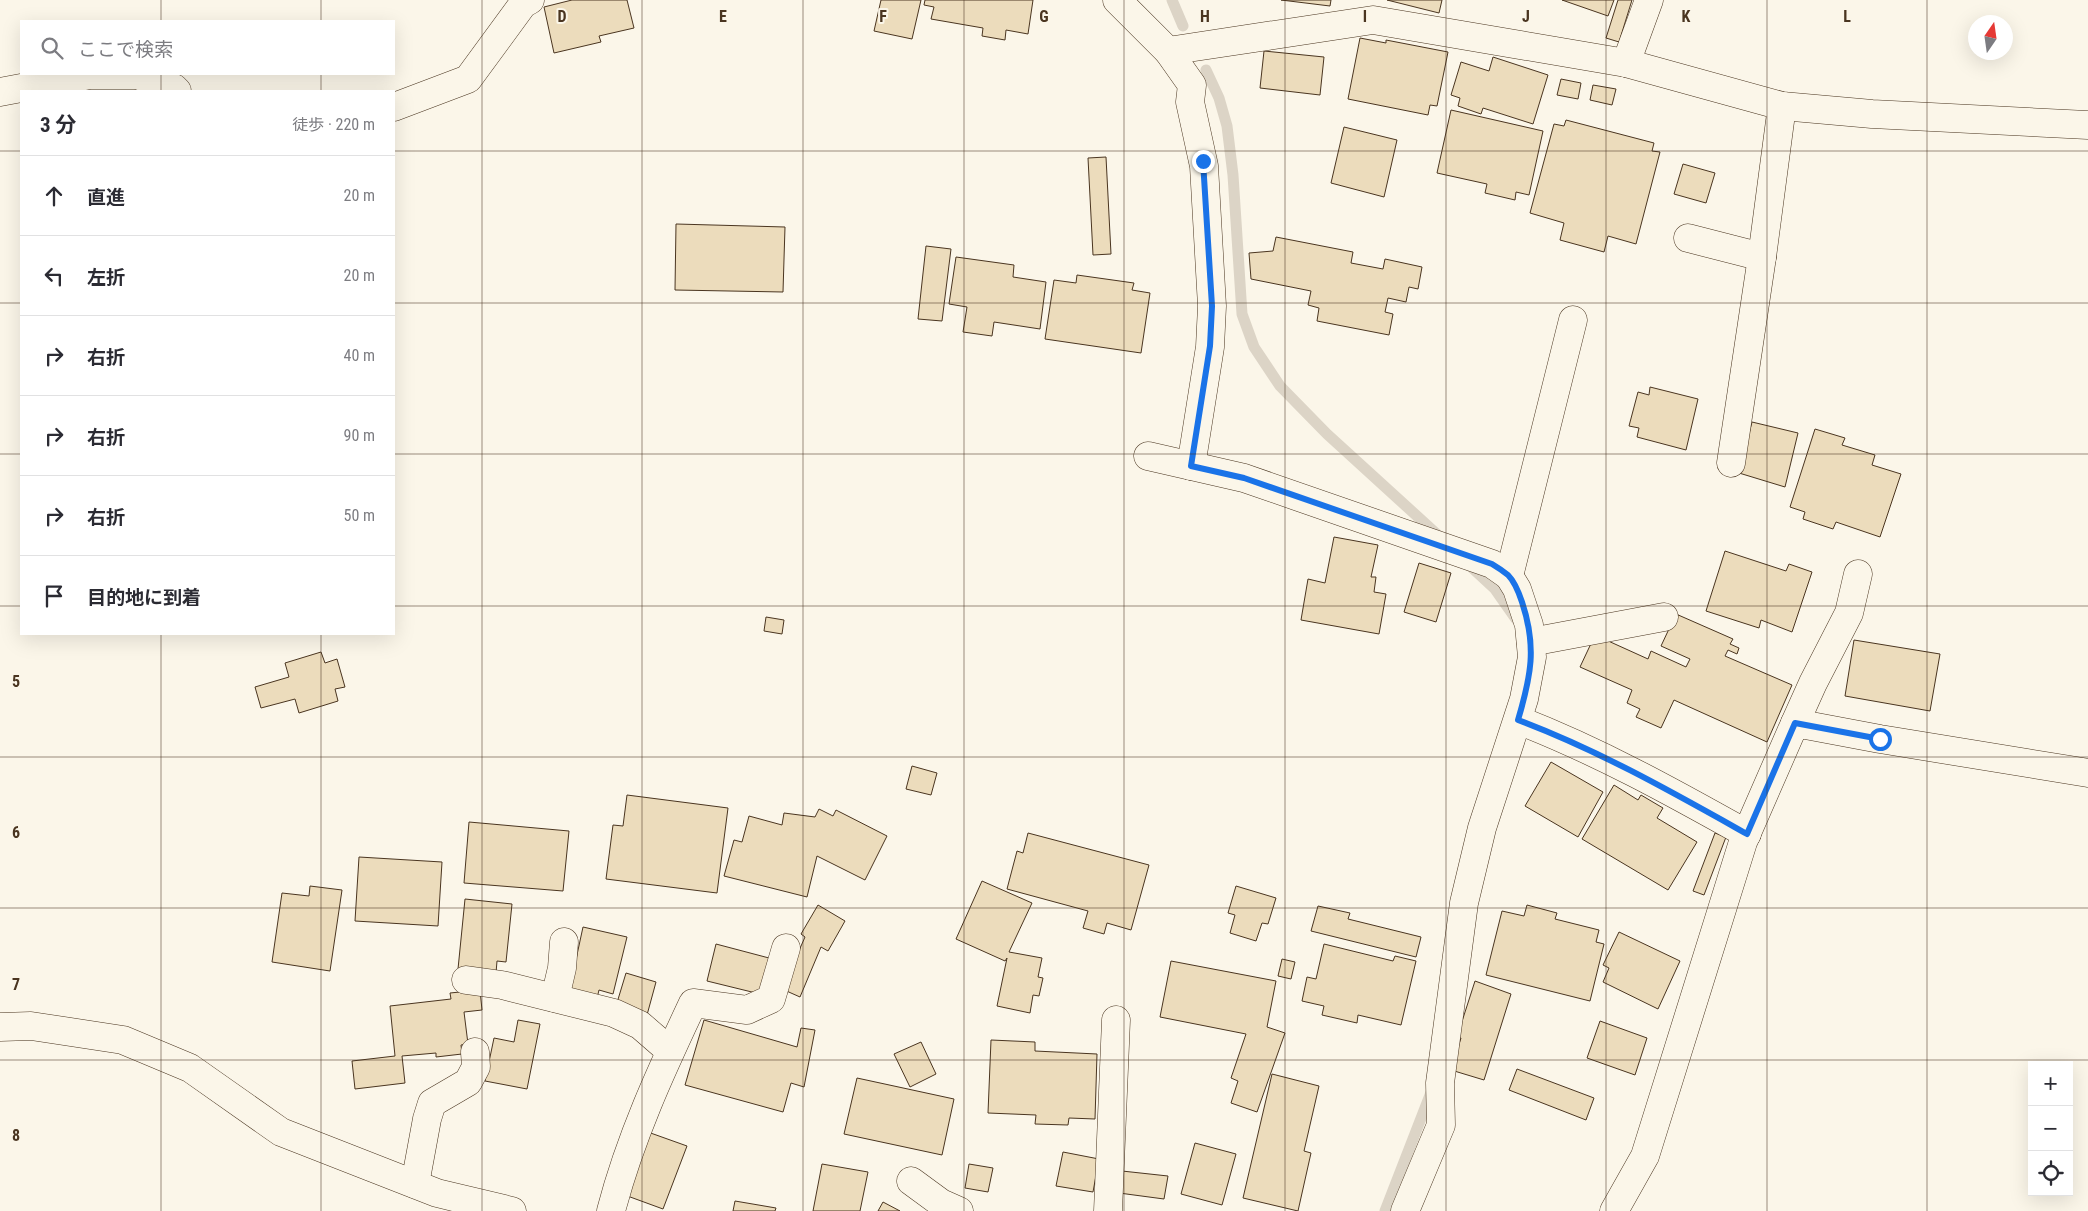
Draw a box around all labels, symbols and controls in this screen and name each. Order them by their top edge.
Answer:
text: D [557,7,567,26]
text: E [719,7,727,26]
text: F [879,7,887,26]
text: G [1039,7,1049,26]
text: H [1200,7,1210,26]
text: I [1363,7,1367,26]
text: J [1522,7,1530,26]
text: K [1682,7,1691,26]
text: L [1843,7,1851,26]
north arrow [1968,15,2013,60]
search box [20,20,395,75]
icon: search [38,34,66,62]
text: ここで検索 [78,38,173,61]
text: 3 分 [40,113,76,137]
text: 徒歩 · 220 m [292,115,375,134]
route end [1192,150,1215,173]
icon: ahead [40,182,68,210]
text: 直進 [87,186,125,209]
text: 20 m [343,186,375,205]
icon: left [40,262,68,290]
text: 左折 [87,266,125,289]
text: 20 m [343,266,375,285]
icon: right [40,342,68,370]
text: 右折 [87,346,125,369]
text: 40 m [343,346,375,365]
icon: right [40,422,68,450]
text: 右折 [87,426,125,449]
text: 90 m [343,426,375,445]
icon: right [40,502,68,530]
text: 右折 [87,506,125,529]
text: 50 m [343,506,375,525]
icon: arrive [40,582,68,610]
text: 目的地に到着 [87,586,201,609]
text: 5 [12,672,20,691]
route start [1869,728,1892,751]
text: 6 [12,823,20,842]
text: 7 [12,975,20,994]
map controls [2028,1061,2073,1196]
button: + [2028,1061,2073,1106]
button: − [2028,1106,2073,1151]
text: 8 [12,1126,20,1145]
button: locate [2028,1151,2073,1196]

